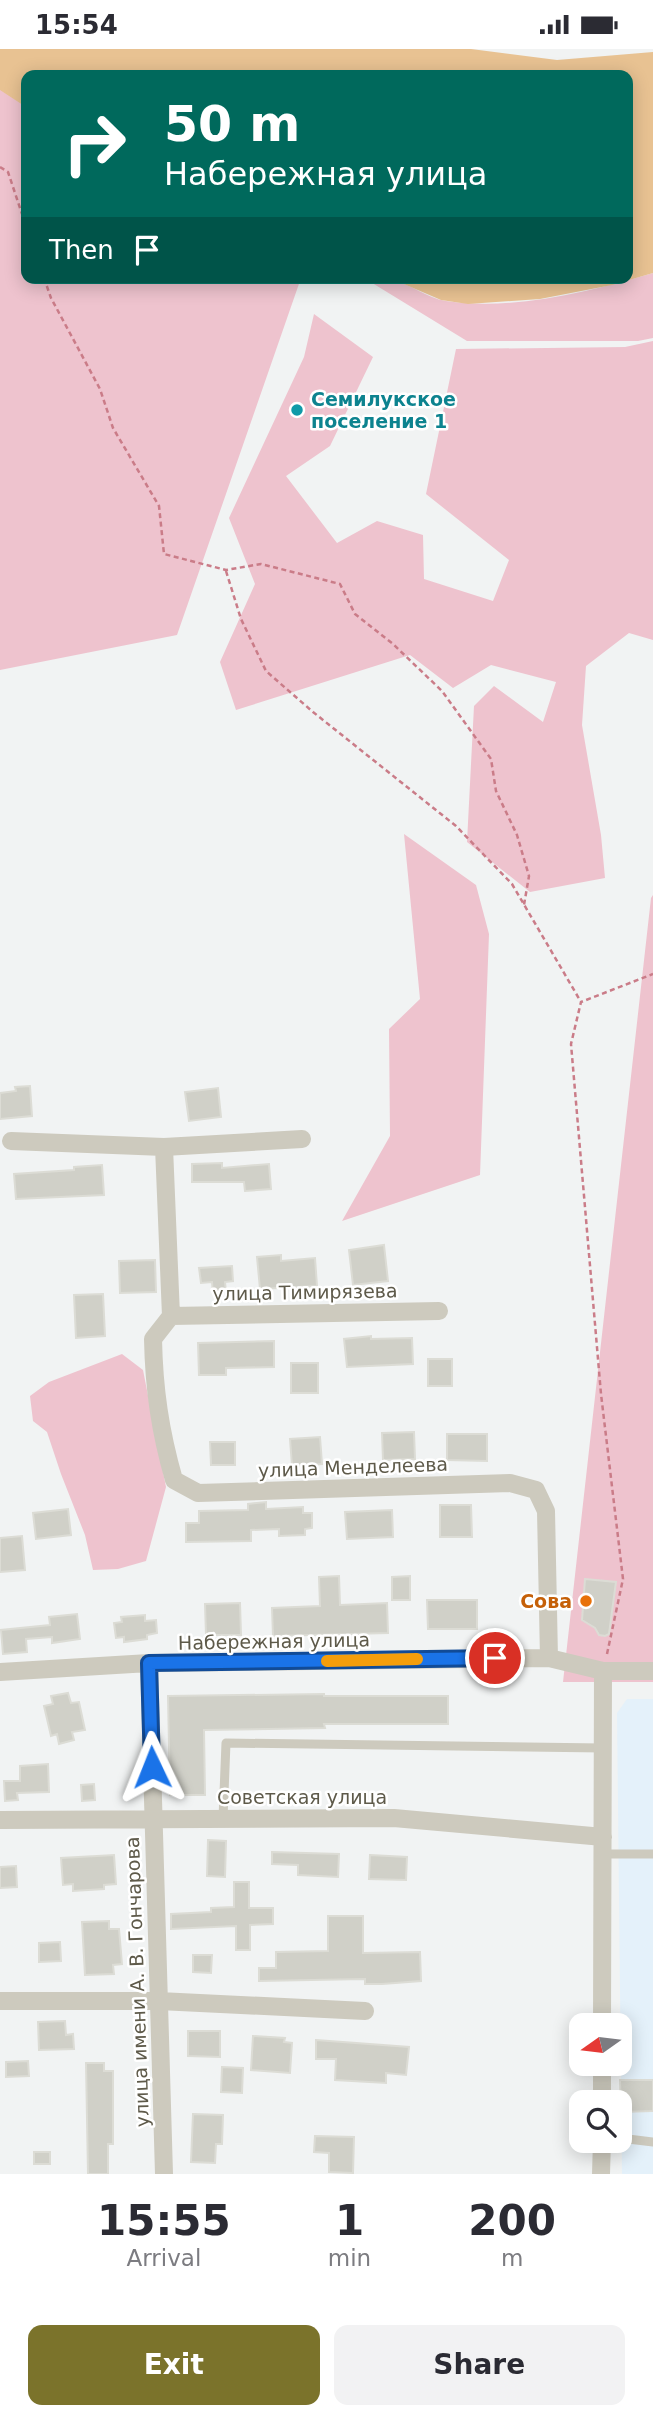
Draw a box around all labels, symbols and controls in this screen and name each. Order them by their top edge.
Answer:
text: 15:54 [35,10,118,40]
text: 50 m [164,96,300,153]
icon: right [49,98,140,189]
text: Набережная улица [164,155,487,193]
icon: arrive [128,231,166,269]
text: Then [49,235,114,265]
place label: Семилукское поселение 1 [311,388,456,432]
marker: Семилукское поселение 1 [289,402,305,418]
street label: улица Тимирязева [212,1279,398,1305]
street label: улица Менделеева [258,1453,448,1481]
place label: Сова [520,1590,572,1612]
marker: Сова [578,1593,594,1609]
street label: Набережная улица [178,1628,370,1654]
pin [465,1628,525,1688]
icon: arrive [476,1639,514,1677]
position arrow [115,1730,189,1804]
street label: Советская улица [217,1786,387,1808]
street label: улица имени А. В. Гончарова [121,1836,153,2128]
north arrow [569,2013,632,2075]
map controls [569,2013,632,2153]
button: search [569,2090,632,2153]
text: 15:55 [97,2196,231,2245]
text: 1 [335,2196,364,2245]
text: 200 [468,2196,556,2245]
text: Arrival [127,2245,201,2271]
text: min [328,2245,371,2271]
text: m [501,2245,523,2271]
button: Exit [28,2325,320,2405]
button: Share [334,2325,625,2405]

